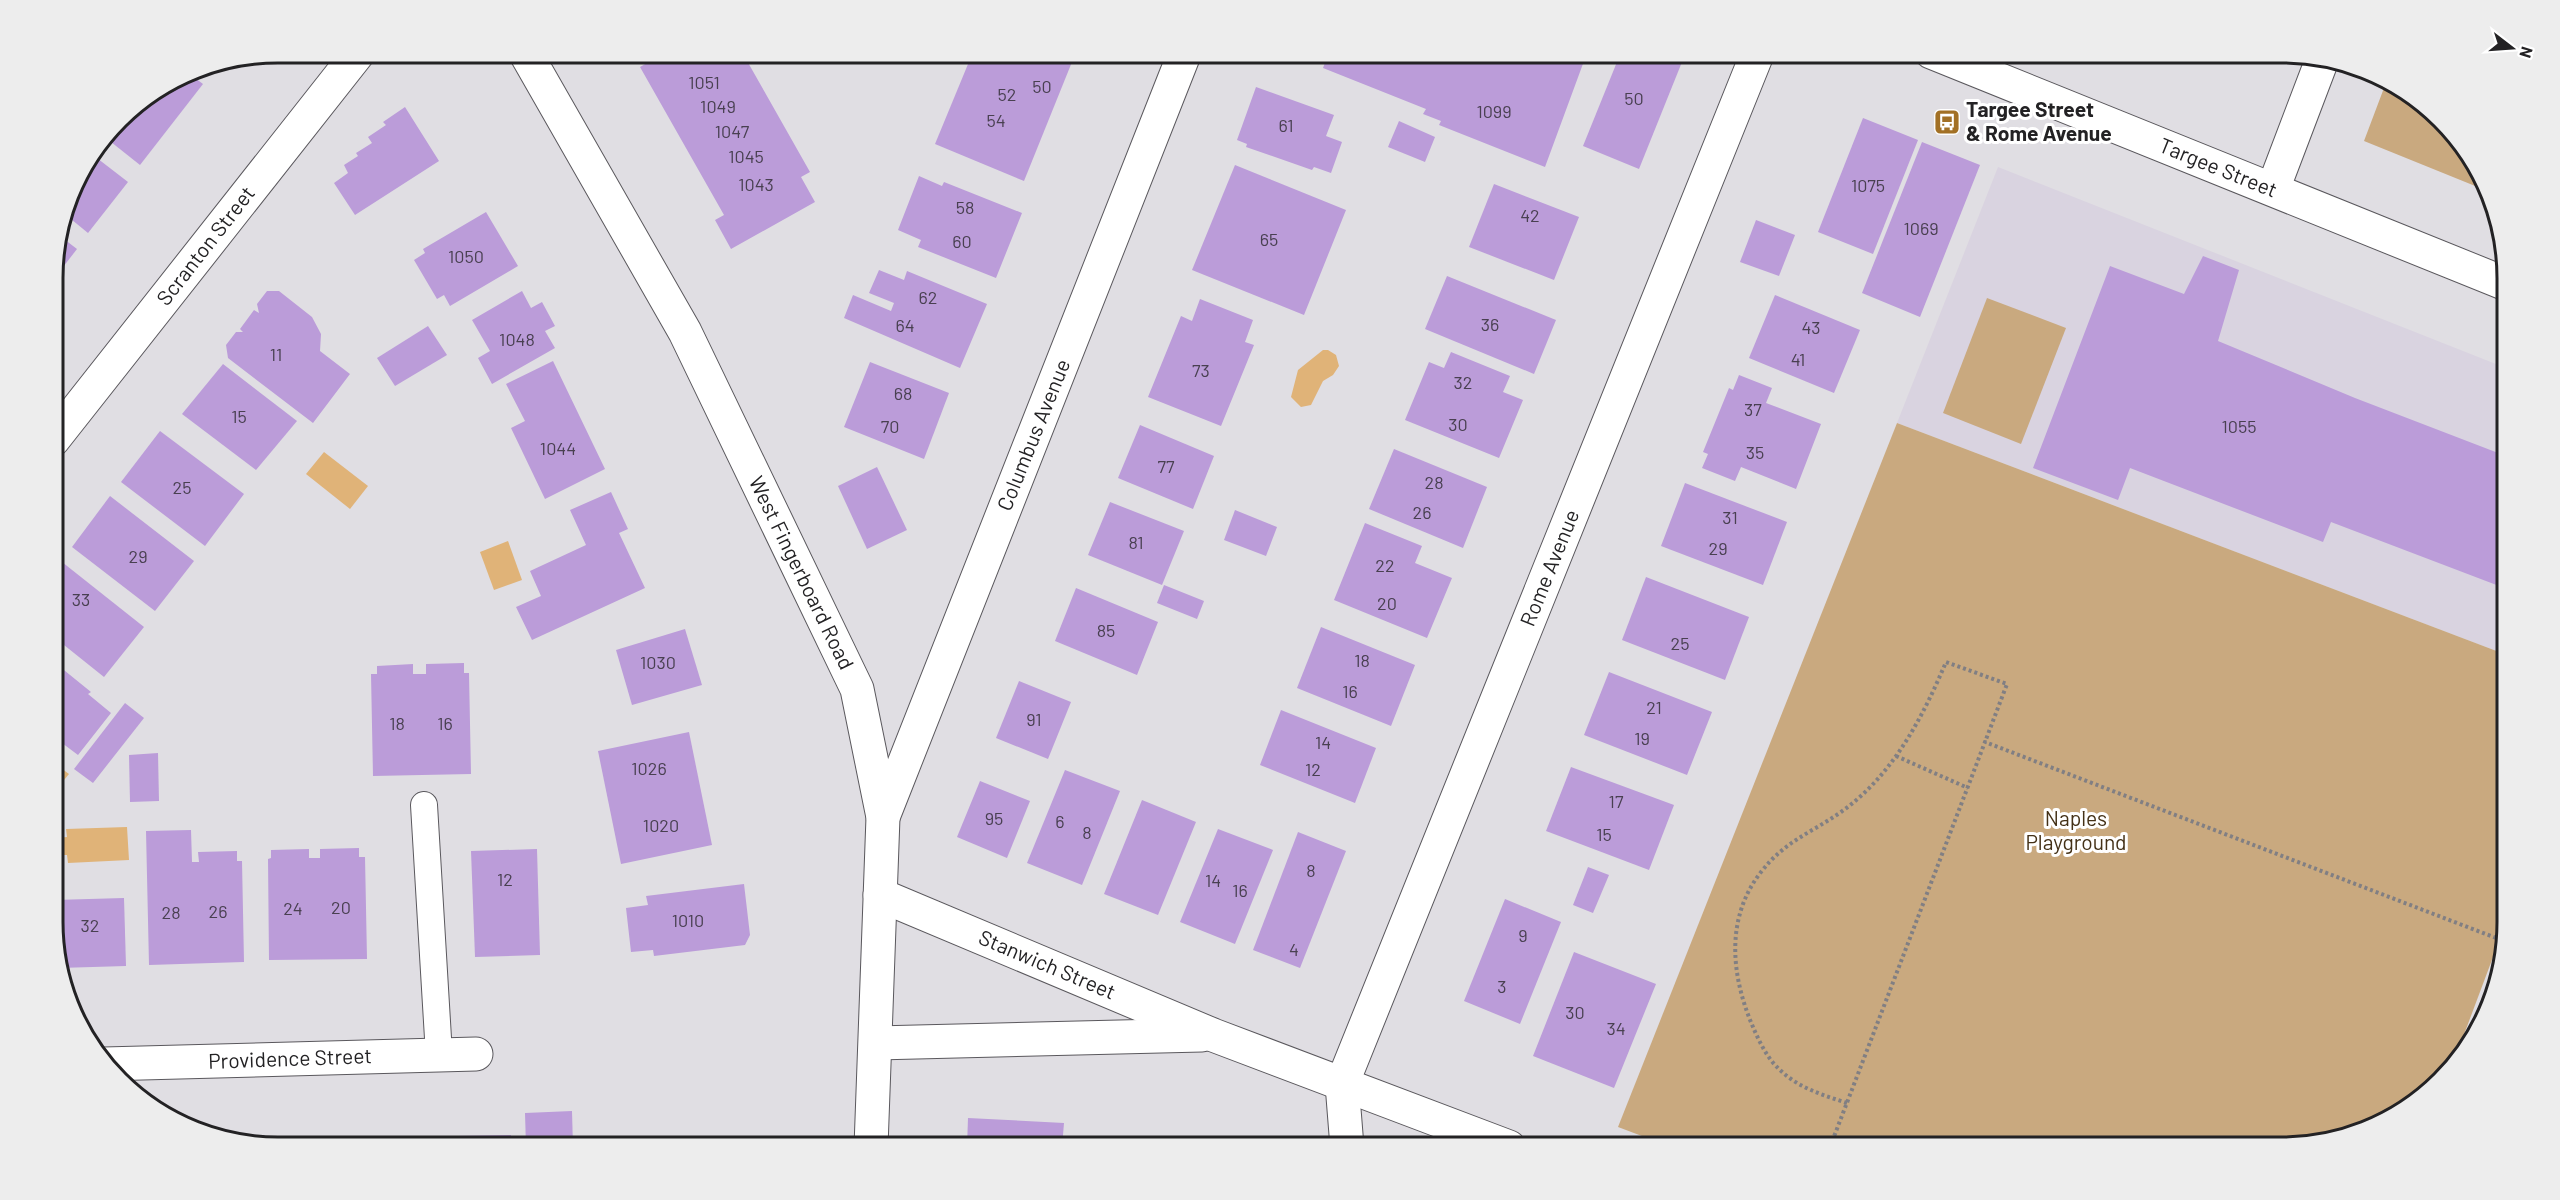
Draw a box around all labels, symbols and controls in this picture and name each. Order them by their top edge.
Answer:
north arrow [2482,18,2542,78]
text: N [2516,45,2537,60]
house number: 1051 [688,71,720,93]
house number: 50 [1032,75,1052,97]
house number: 52 [998,83,1016,105]
house number: 50 [1624,87,1644,109]
house number: 1049 [700,95,736,117]
place label: Targee Street & Rome Avenue [1966,96,2112,145]
house number: 1099 [1476,100,1512,122]
bus stop icon: Targee Street & Rome Avenue [1932,107,1962,137]
house number: 54 [986,109,1006,131]
house number: 61 [1278,114,1294,136]
house number: 1047 [715,120,750,142]
street label: Targee Street [2156,132,2281,202]
house number: 1045 [728,145,764,167]
house number: 1043 [738,173,774,195]
house number: 1075 [1851,174,1885,196]
street label: Scranton Street [150,180,259,310]
house number: 58 [956,196,974,218]
house number: 42 [1520,204,1540,226]
house number: 1069 [1903,217,1939,239]
house number: 65 [1260,228,1278,250]
house number: 60 [952,230,972,252]
house number: 1050 [448,245,484,267]
house number: 62 [919,286,937,308]
house number: 36 [1481,313,1499,335]
house number: 64 [895,314,915,336]
house number: 43 [1801,316,1821,338]
house number: 1048 [499,328,535,350]
house number: 11 [270,343,282,365]
house number: 41 [1791,348,1805,370]
street label: Columbus Avenue [991,355,1074,514]
house number: 73 [1192,359,1210,381]
house number: 32 [1454,371,1472,393]
house number: 68 [894,382,912,404]
house number: 37 [1744,398,1762,420]
house number: 15 [231,405,247,427]
house number: 30 [1448,413,1468,435]
house number: 70 [881,415,899,437]
house number: 1055 [2222,415,2256,437]
house number: 1044 [540,437,576,459]
house number: 35 [1746,441,1764,463]
house number: 77 [1157,455,1175,477]
house number: 28 [1424,471,1444,493]
street label: West Fingerboard Road [745,472,860,673]
house number: 25 [173,476,191,498]
house number: 26 [1413,501,1431,523]
street label: Rome Avenue [1514,505,1583,629]
house number: 31 [1722,506,1738,528]
house number: 81 [1128,531,1144,553]
house number: 29 [1708,537,1728,559]
house number: 29 [128,545,148,567]
house number: 22 [1375,554,1395,576]
house number: 33 [72,588,90,610]
house number: 20 [1377,592,1397,614]
house number: 85 [1097,619,1115,641]
house number: 25 [1671,632,1689,654]
house number: 18 [1354,649,1370,671]
house number: 1030 [640,651,676,673]
house number: 16 [1342,680,1358,702]
house number: 21 [1646,696,1662,718]
house number: 91 [1026,708,1042,730]
house number: 18 [389,712,405,734]
house number: 16 [437,712,453,734]
house number: 19 [1634,727,1650,749]
house number: 14 [1315,731,1331,753]
house number: 1026 [631,757,667,779]
house number: 12 [1305,758,1321,780]
house number: 17 [1609,790,1624,812]
park label: Naples Playground [2025,805,2127,854]
house number: 95 [985,807,1003,829]
house number: 6 [1055,810,1065,832]
house number: 1020 [643,814,679,836]
house number: 8 [1082,821,1092,843]
house number: 15 [1596,823,1612,845]
house number: 8 [1306,859,1316,881]
house number: 12 [497,868,513,890]
house number: 14 [1205,869,1221,891]
house number: 16 [1232,879,1248,901]
house number: 20 [331,896,351,918]
house number: 24 [283,897,303,919]
house number: 26 [209,900,227,922]
house number: 28 [161,901,181,923]
house number: 1010 [672,909,704,931]
house number: 32 [81,914,99,936]
street label: Stanwich Street [975,924,1120,1004]
house number: 9 [1518,924,1528,946]
house number: 4 [1289,938,1299,960]
house number: 3 [1497,975,1507,997]
house number: 30 [1565,1001,1585,1023]
house number: 34 [1606,1017,1626,1039]
street label: Providence Street [208,1042,372,1073]

